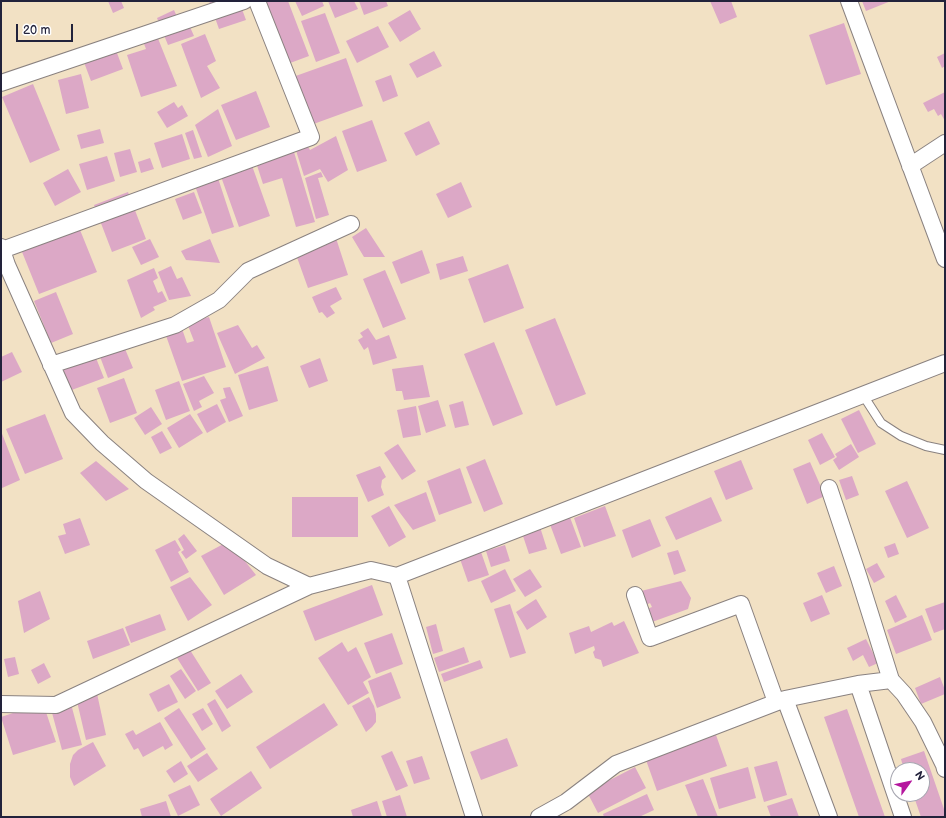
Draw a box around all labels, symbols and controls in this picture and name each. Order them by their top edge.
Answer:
scale bar [18,16,75,42]
text: 20 m [23,23,50,38]
north arrow [890,762,930,802]
text: N [912,769,927,783]

